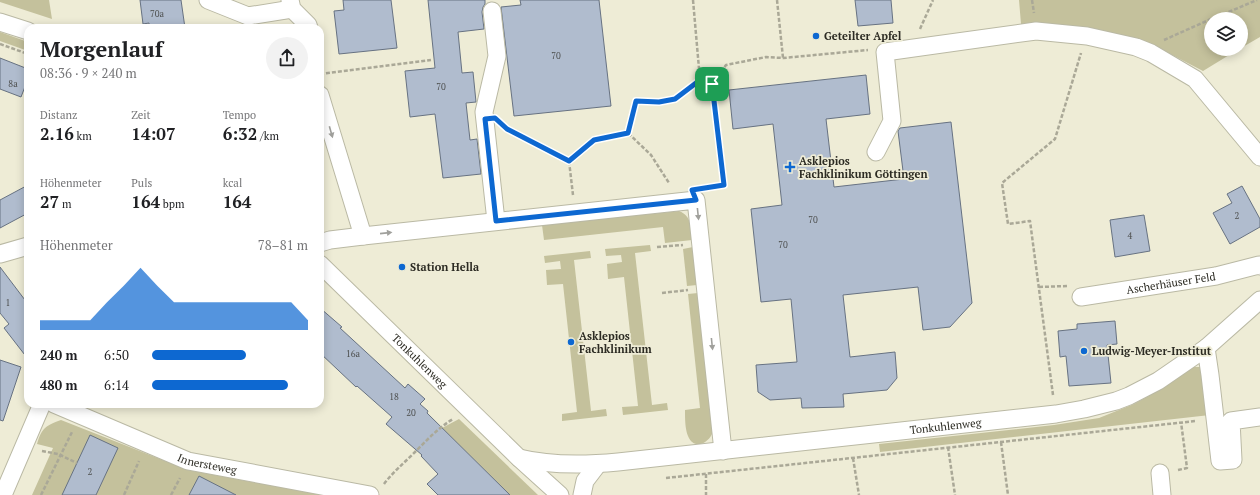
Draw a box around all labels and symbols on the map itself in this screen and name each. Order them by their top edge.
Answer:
house number: 70a [150,8,165,20]
place label: Geteilter Apfel [824,29,902,43]
marker: Geteilter Apfel [811,31,821,41]
house number: 70 [551,50,561,62]
pin [695,67,729,101]
house number: 8a [8,78,18,90]
house number: 70 [436,81,446,93]
one-way arrow [328,127,334,139]
place label: Asklepios Fachklinikum Göttingen [799,154,928,181]
marker: Asklepios Fachklinikum Göttingen [784,161,796,173]
one-way arrow [695,208,701,221]
house number: 2 [1235,210,1240,222]
house number: 70 [808,214,818,226]
one-way arrow [380,230,392,236]
house number: 4 [1128,230,1133,242]
house number: 70 [778,239,788,251]
place label: Station Hella [410,260,479,274]
marker: Station Hella [397,262,407,272]
street label: Ascherhäuser Feld [1125,269,1217,297]
house number: 1 [6,297,10,309]
place label: Asklepios Fachklinikum [579,329,653,356]
street label: Tonkuhlenweg [389,331,450,391]
marker: Asklepios Fachklinikum [566,337,576,347]
one-way arrow [708,338,715,350]
place label: Ludwig-Meyer-Institut [1092,344,1212,358]
marker: Ludwig-Meyer-Institut [1079,346,1089,356]
house number: 16a [346,348,361,360]
house number: 18 [389,391,399,403]
house number: 20 [406,407,416,419]
street label: Tonkuhlenweg [909,415,982,437]
street label: Innersteweg [175,450,238,477]
house number: 2 [88,466,93,478]

